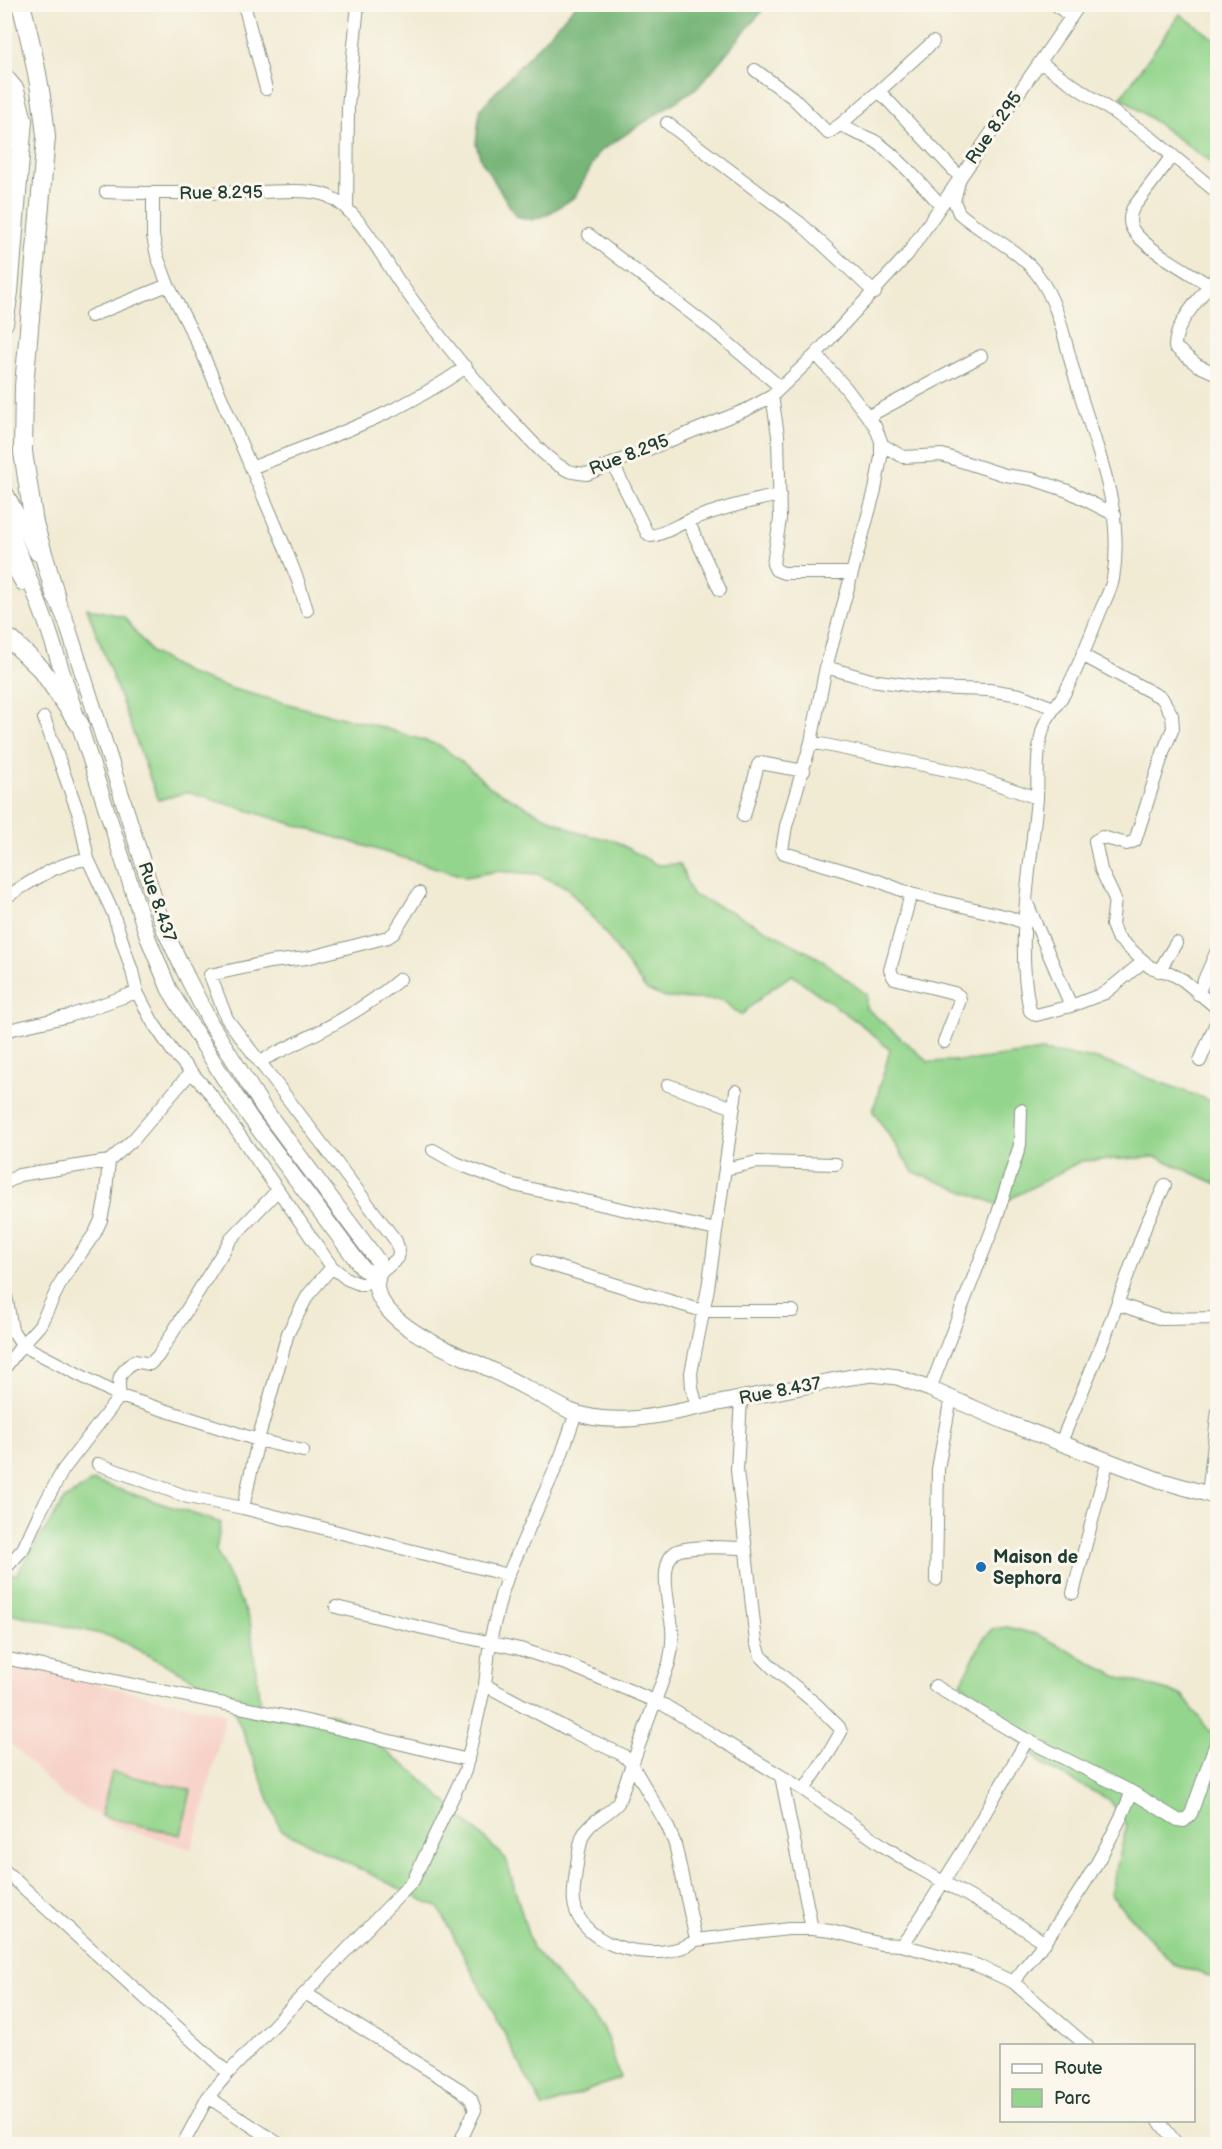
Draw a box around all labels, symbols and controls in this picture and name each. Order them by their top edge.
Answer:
street label: Rue 8.295 [961,88,1027,168]
street label: Rue 8.295 [179,182,263,204]
street label: Rue 8.295 [586,430,672,480]
street label: Rue 8.437 [134,859,181,945]
street label: Rue 8.437 [737,1373,823,1409]
place label: Maison de Sephora [993,1547,1078,1589]
marker: Maison de Sephora [974,1560,988,1574]
legend [1000,2044,1195,2122]
text: Route [1054,2058,1103,2079]
text: Parc [1054,2088,1091,2109]

